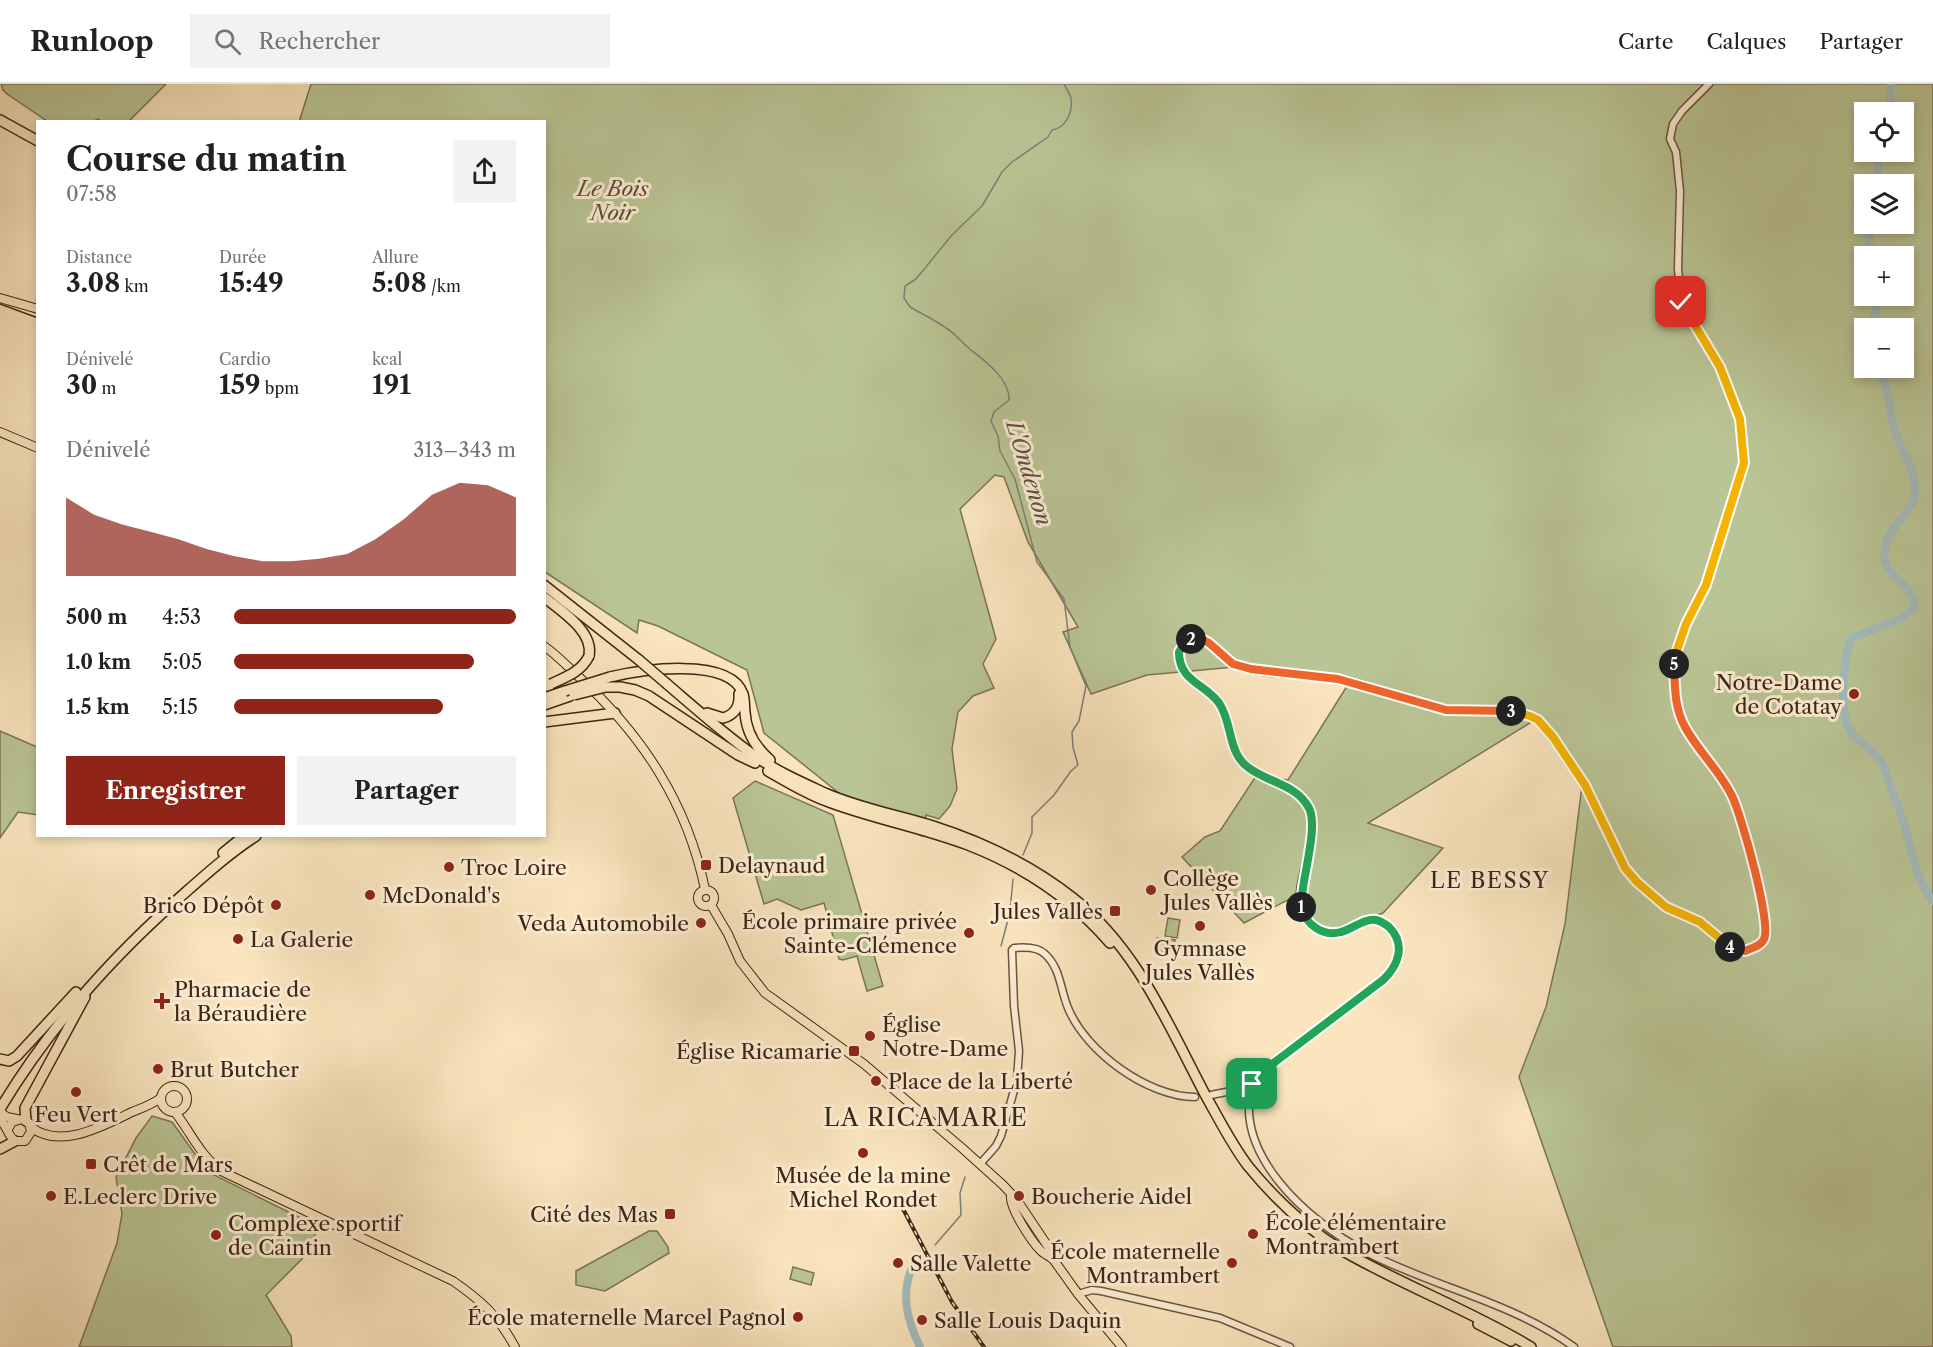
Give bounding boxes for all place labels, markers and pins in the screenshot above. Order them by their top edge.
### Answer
pin [1655,276,1706,327]
pin: 2 [1176,624,1206,654]
pin: 5 [1659,649,1689,679]
place label: Notre-Dame de Cotatay [1716,670,1842,719]
marker: Notre-Dame de Cotatay [1847,687,1861,701]
pin: 3 [1496,696,1526,726]
place label: Delaynaud [718,853,825,878]
place label: Troc Loire [461,855,567,880]
marker: Delaynaud [699,858,713,872]
marker: Troc Loire [442,860,456,874]
place label: Collège Jules Vallès [1160,866,1273,915]
place label: McDonald's [382,883,500,908]
marker: Collège Jules Vallès [1144,883,1158,897]
marker: McDonald's [363,888,377,902]
pin: 1 [1286,892,1316,922]
place label: Brico Dépôt [143,893,265,918]
marker: Brico Dépôt [269,898,283,912]
place label: Jules Vallès [990,899,1103,924]
marker: Jules Vallès [1108,904,1122,918]
place label: École primaire privée Sainte-Clémence [742,909,957,958]
place label: Veda Automobile [517,911,689,936]
marker: Veda Automobile [694,916,708,930]
marker: Gymnase Jules Vallès [1193,919,1207,933]
marker: École primaire privée Sainte-Clémence [962,926,976,940]
place label: La Galerie [250,927,353,952]
marker: La Galerie [231,932,245,946]
pin: 4 [1715,932,1745,962]
place label: Gymnase Jules Vallès [1142,936,1255,985]
place label: Pharmacie de la Béraudière [174,977,311,1026]
marker: Pharmacie de la Béraudière [155,994,169,1008]
place label: Église Notre-Dame [882,1012,1008,1061]
marker: Église Notre-Dame [863,1029,877,1043]
place label: Église Ricamarie [676,1039,842,1064]
marker: Église Ricamarie [847,1044,861,1058]
place label: Brut Butcher [170,1057,299,1082]
pin [1226,1058,1277,1109]
marker: Brut Butcher [151,1062,165,1076]
place label: Place de la Liberté [888,1069,1073,1094]
marker: Place de la Liberté [869,1074,883,1088]
marker: Feu Vert [69,1085,83,1099]
place label: Feu Vert [34,1102,118,1127]
marker: Musée de la mine Michel Rondet [856,1146,870,1160]
place label: Crêt de Mars [103,1152,233,1177]
marker: Crêt de Mars [84,1157,98,1171]
place label: Musée de la mine Michel Rondet [775,1163,951,1212]
place label: E.Leclerc Drive [63,1184,217,1209]
place label: Boucherie Aidel [1031,1184,1192,1209]
marker: E.Leclerc Drive [44,1189,58,1203]
marker: Boucherie Aidel [1012,1189,1026,1203]
place label: Cité des Mas [530,1202,658,1227]
marker: Cité des Mas [663,1207,677,1221]
place label: École élémentaire Montrambert [1265,1210,1446,1259]
place label: Complexe sportif de Caintin [228,1211,403,1260]
marker: École élémentaire Montrambert [1246,1227,1260,1241]
marker: Complexe sportif de Caintin [209,1228,223,1242]
place label: École maternelle Montrambert [1050,1239,1221,1288]
place label: Salle Valette [910,1251,1032,1276]
marker: Salle Valette [891,1256,905,1270]
marker: École maternelle Montrambert [1225,1256,1239,1270]
place label: École maternelle Marcel Pagnol [467,1305,786,1330]
place label: Salle Louis Daquin [934,1308,1121,1333]
marker: École maternelle Marcel Pagnol [791,1310,805,1324]
marker: Salle Louis Daquin [915,1313,929,1327]

